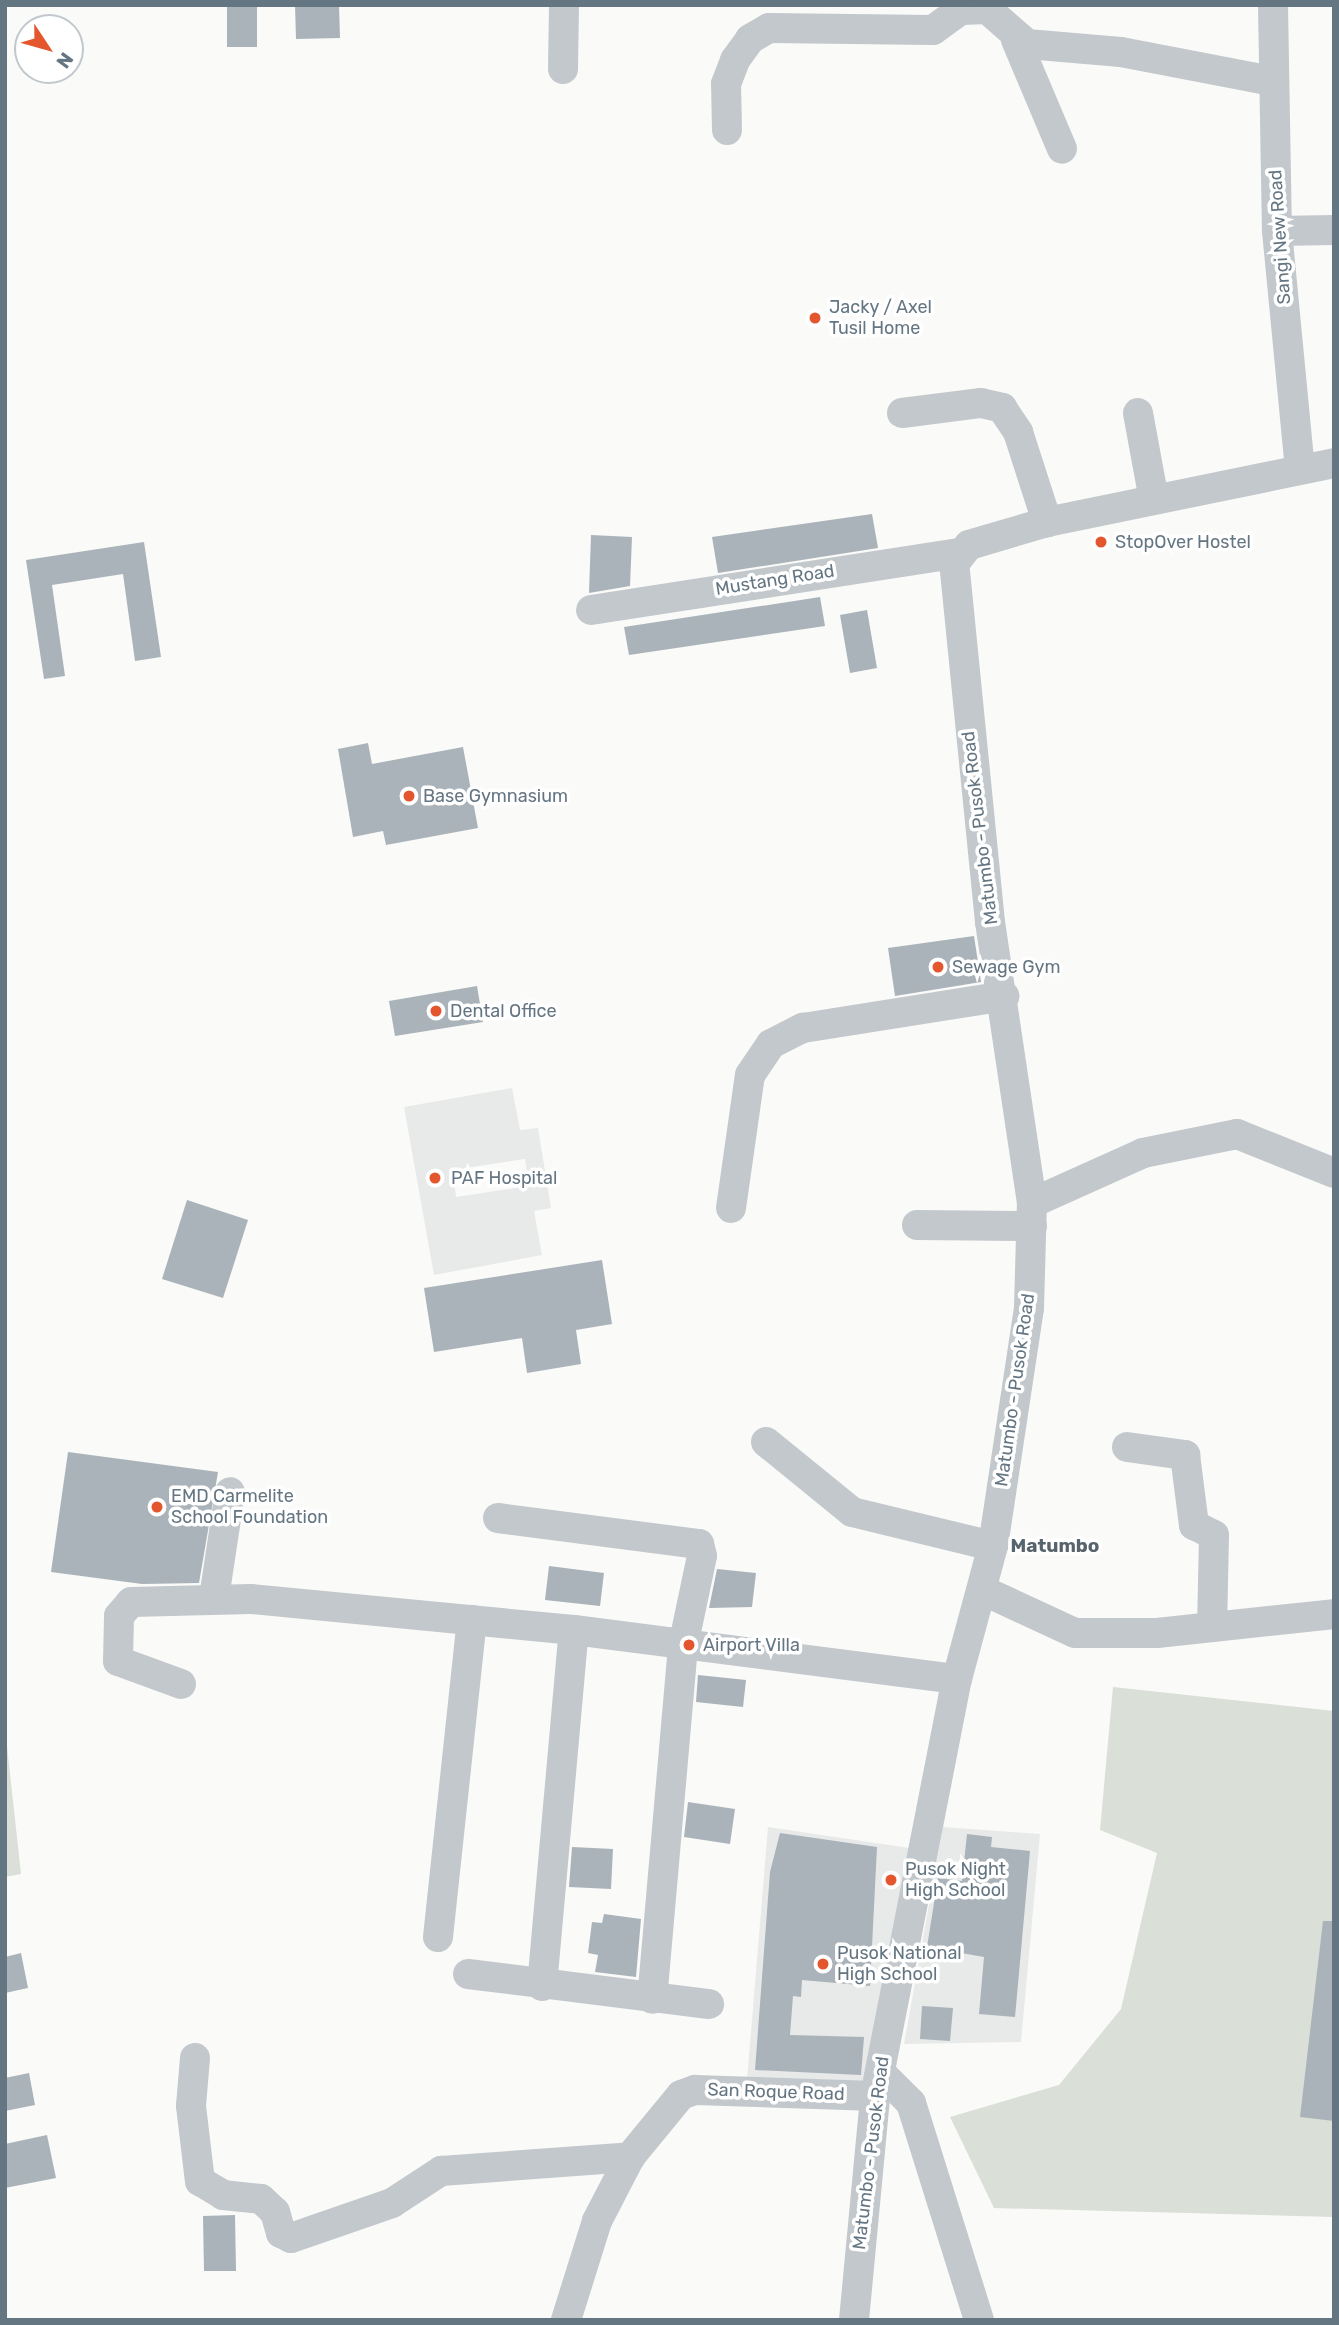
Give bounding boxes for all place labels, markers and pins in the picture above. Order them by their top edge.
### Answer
place label: Jacky / Axel Tusil Home [829,297,933,340]
marker: Jacky / Axel Tusil Home [807,310,823,326]
place label: StopOver Hostel [1115,531,1251,553]
marker: StopOver Hostel [1093,534,1109,550]
place label: Base Gymnasium [423,785,568,807]
marker: Base Gymnasium [401,788,417,804]
place label: Sewage Gym [952,956,1061,978]
marker: Sewage Gym [930,959,946,975]
place label: Dental Office [450,1000,557,1022]
marker: Dental Office [428,1003,444,1019]
place label: PAF Hospital [451,1167,558,1189]
marker: PAF Hospital [425,1168,445,1188]
place label: EMD Carmelite School Foundation [171,1486,328,1528]
marker: EMD Carmelite School Foundation [149,1499,165,1515]
place label: Airport Villa [703,1634,800,1656]
marker: Airport Villa [681,1637,697,1653]
place label: Pusok Night High School [905,1859,1006,1902]
marker: Pusok Night High School [883,1872,899,1888]
place label: Pusok National High School [837,1943,962,1986]
marker: Pusok National High School [815,1956,831,1972]

